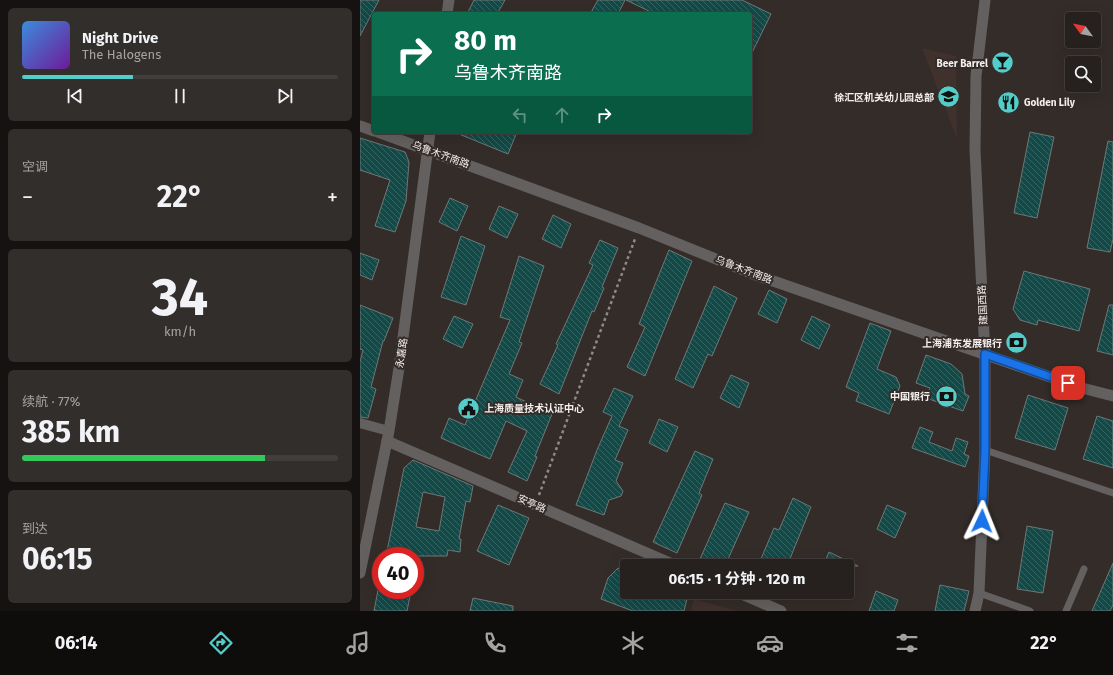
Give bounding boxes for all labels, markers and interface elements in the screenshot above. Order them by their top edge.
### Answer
north arrow [1065,12,1101,48]
map controls [1065,12,1101,92]
text: 80 m [454,24,517,57]
icon: right [388,28,440,80]
text: Night Drive [82,29,158,47]
text: The Halogens [82,47,161,62]
bar icon: Beer Barrel [990,50,1016,76]
button: search [1065,56,1101,92]
place label: Beer Barrel [937,58,988,70]
text: 乌鲁木齐南路 [454,62,562,84]
school or university icon: 徐汇区机关幼儿园总部 [936,84,962,110]
icon: previous [64,85,86,107]
icon: pause [169,85,191,107]
icon: next [274,85,296,107]
restaurant icon: Golden Lily [996,89,1022,115]
place label: 徐汇区机关幼儿园总部 [834,91,934,104]
place label: Golden Lily [1024,97,1076,109]
icon: left [509,104,531,126]
icon: ahead [551,104,573,126]
icon: right [593,104,615,126]
street label: 乌鲁木齐南路 [410,139,471,171]
text: 空调 [22,159,48,174]
text: 22° [157,179,203,215]
text: − [22,184,33,211]
text: + [327,184,338,211]
street label: 乌鲁木齐南路 [713,254,774,286]
text: 34 [152,266,208,329]
street label: 建国西路 [976,285,990,325]
text: km/h [164,324,196,339]
bank icon: 上海浦东发展银行 [1004,330,1030,356]
street label: 永嘉路 [394,337,410,369]
place label: 上海浦东发展银行 [922,337,1002,350]
pin [1051,366,1085,400]
icon: arrive [1057,372,1079,394]
bank icon: 中国银行 [933,383,959,409]
place label: 中国银行 [890,391,930,403]
text: 续航 · 77% [22,394,80,409]
public building icon: 上海质量技术认证中心 [455,395,481,421]
place label: 上海质量技术认证中心 [484,403,584,415]
text: 385 km [22,414,120,450]
street label: 安亭路 [515,493,548,515]
position arrow [961,500,1003,542]
text: 到达 [22,521,48,536]
text: 06:15 [22,541,93,577]
speed limit sign: 40 [372,547,424,599]
text: 06:15 · 1 分钟 · 120 m [669,570,805,588]
icon: directions [207,629,235,657]
icon: music [344,629,372,657]
icon: phone [481,629,509,657]
icon: climate [619,629,647,657]
icon: car [756,629,784,657]
icon: filters [893,629,921,657]
text: 06:14 [55,632,98,654]
text: 22° [1030,632,1058,654]

